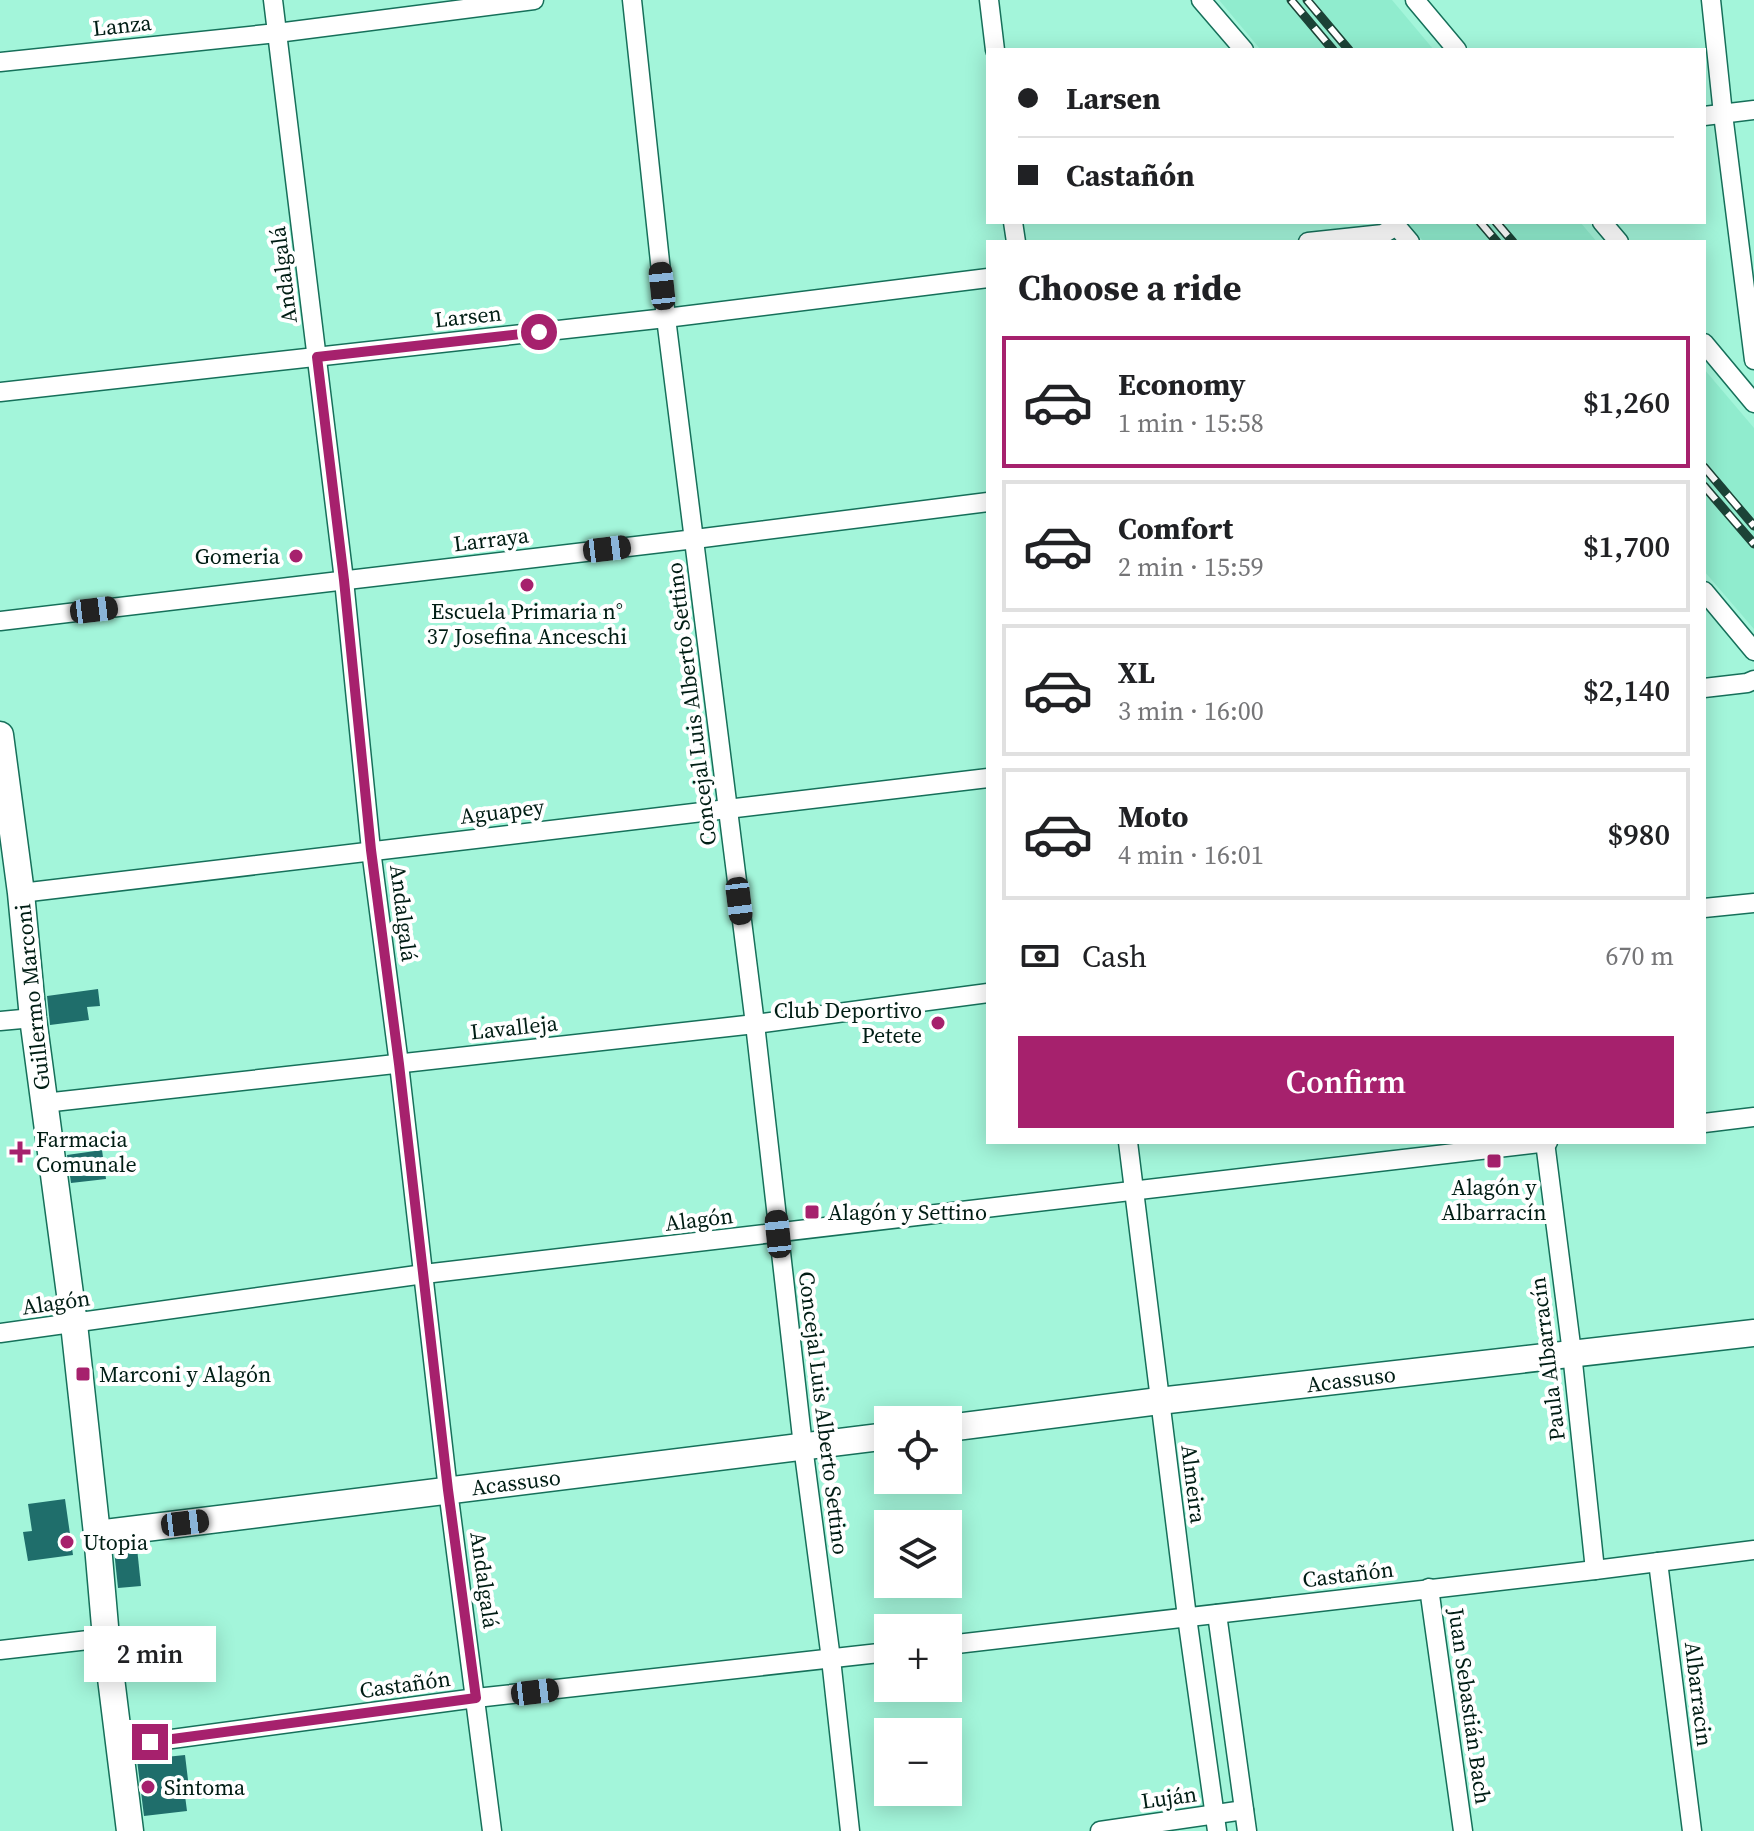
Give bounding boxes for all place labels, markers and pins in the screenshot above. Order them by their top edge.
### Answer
place label: Gomeria [195,541,281,571]
marker: Gomeria [287,547,305,565]
marker: Escuela Primaria n° 37 Josefina Anceschi [518,576,536,594]
place label: Escuela Primaria n° 37 Josefina Anceschi [427,596,627,651]
place label: Club Deportivo Petete [774,995,922,1050]
marker: Club Deportivo Petete [929,1014,947,1032]
place label: Farmacia Comunale [36,1124,137,1179]
marker: Farmacia Comunale [11,1143,29,1161]
marker: Alagón y Albarracín [1485,1152,1503,1170]
place label: Alagón y Albarracín [1441,1172,1547,1227]
place label: Alagón y Settino [828,1197,987,1227]
marker: Alagón y Settino [803,1203,821,1221]
place label: Marconi y Alagón [99,1359,271,1389]
marker: Marconi y Alagón [74,1365,92,1383]
place label: Utopia [83,1527,149,1557]
marker: Utopia [58,1533,76,1551]
place label: Sintoma [164,1772,246,1802]
marker: Sintoma [139,1778,157,1796]

